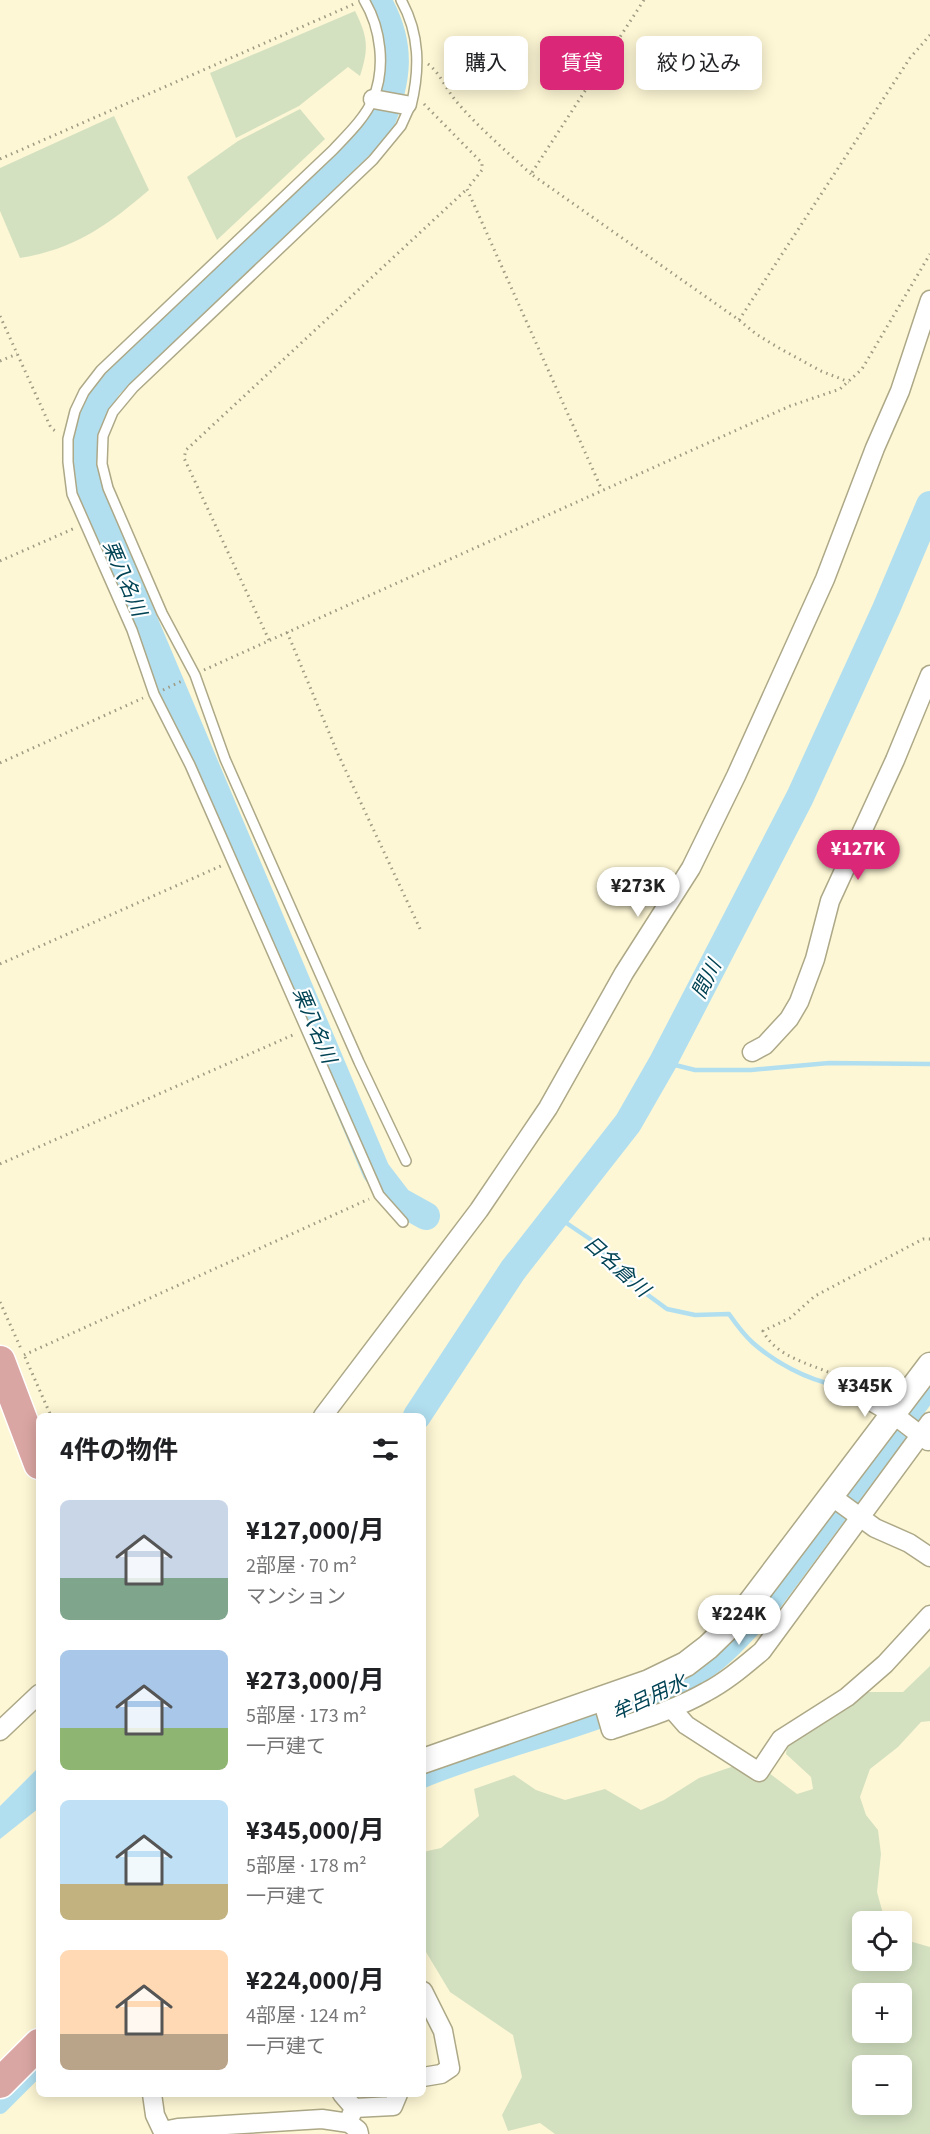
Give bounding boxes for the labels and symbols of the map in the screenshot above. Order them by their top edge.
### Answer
water label: 栗八名川 [96,536,153,623]
pin: ¥127K [816,830,900,881]
pin: ¥273K [596,867,680,918]
water label: 間川 [685,953,729,1004]
water label: 栗八名川 [286,983,343,1070]
water label: 日名倉川 [577,1230,657,1305]
pin: ¥345K [823,1367,907,1418]
pin: ¥224K [697,1595,781,1646]
water label: 牟呂用水 [607,1667,693,1727]

